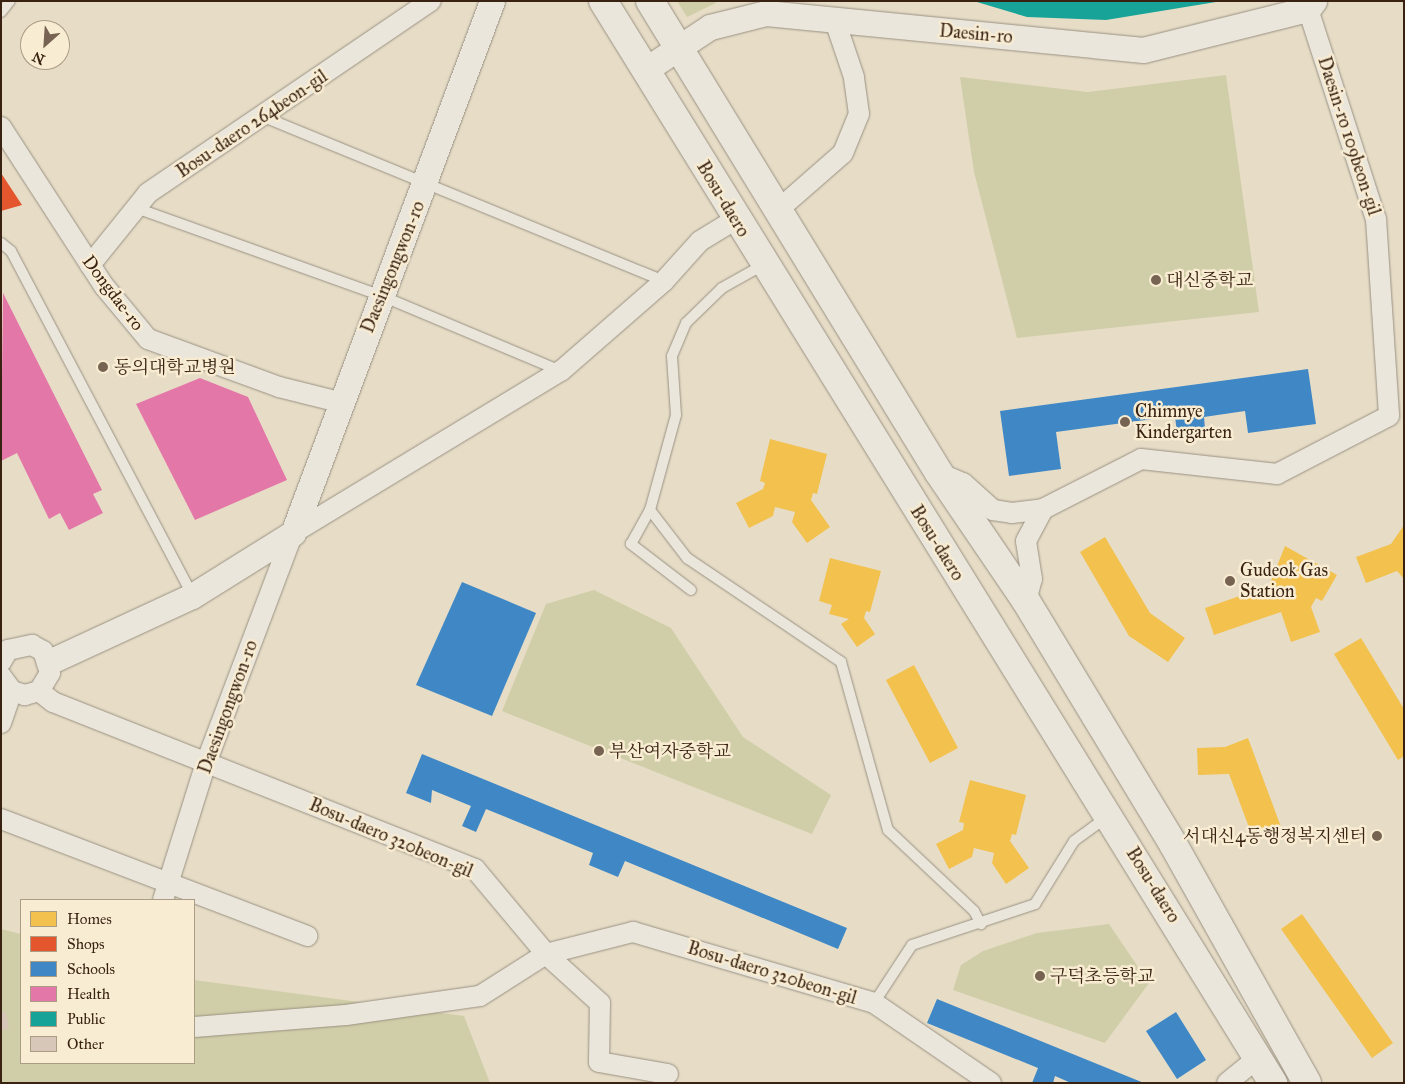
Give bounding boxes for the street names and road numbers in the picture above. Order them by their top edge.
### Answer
street label: Daesin-ro [938,20,1014,48]
street label: Daesin-ro 109beon-gil [1313,54,1385,218]
street label: Bosu-daero 264beon-gil [172,65,332,183]
street label: Bosu-daero [692,157,754,241]
street label: Daesingongwon-ro [357,198,429,336]
street label: Dongdae-ro [78,251,148,335]
street label: Bosu-daero [905,501,969,585]
street label: Daesingongwon-ro [194,637,262,777]
street label: Bosu-daero 320beon-gil [306,794,476,882]
street label: Bosu-daero [1121,843,1185,927]
street label: Bosu-daero 320beon-gil [685,937,859,1009]

